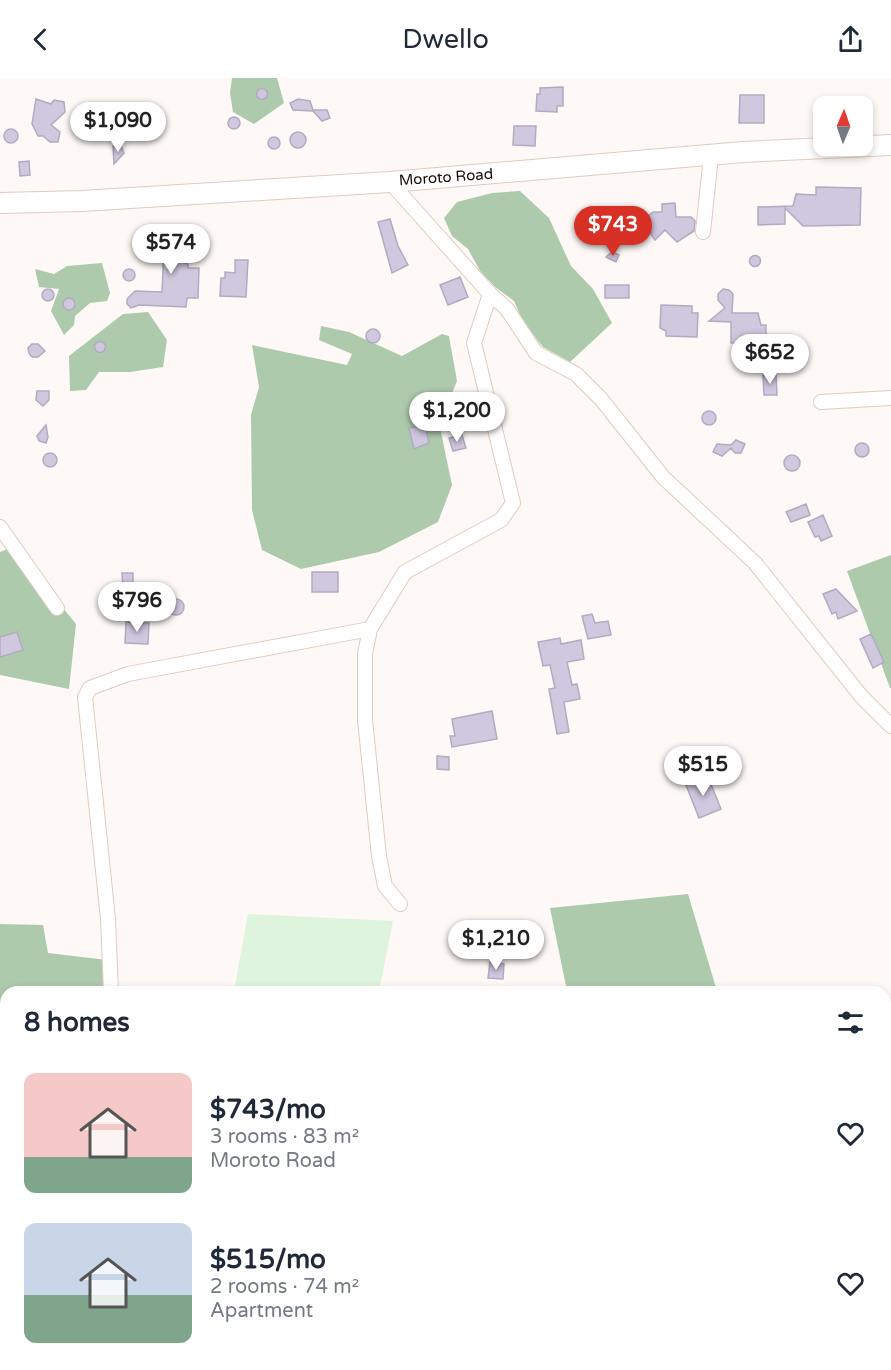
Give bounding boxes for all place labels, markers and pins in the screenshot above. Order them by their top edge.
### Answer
pin: $1,090 [69,102,167,153]
pin: $743 [577,206,649,257]
pin: $574 [135,224,207,275]
pin: $652 [734,334,806,385]
pin: $1,200 [408,392,506,443]
pin: $796 [101,582,173,633]
pin: $515 [667,746,739,797]
pin: $1,210 [447,920,545,971]

